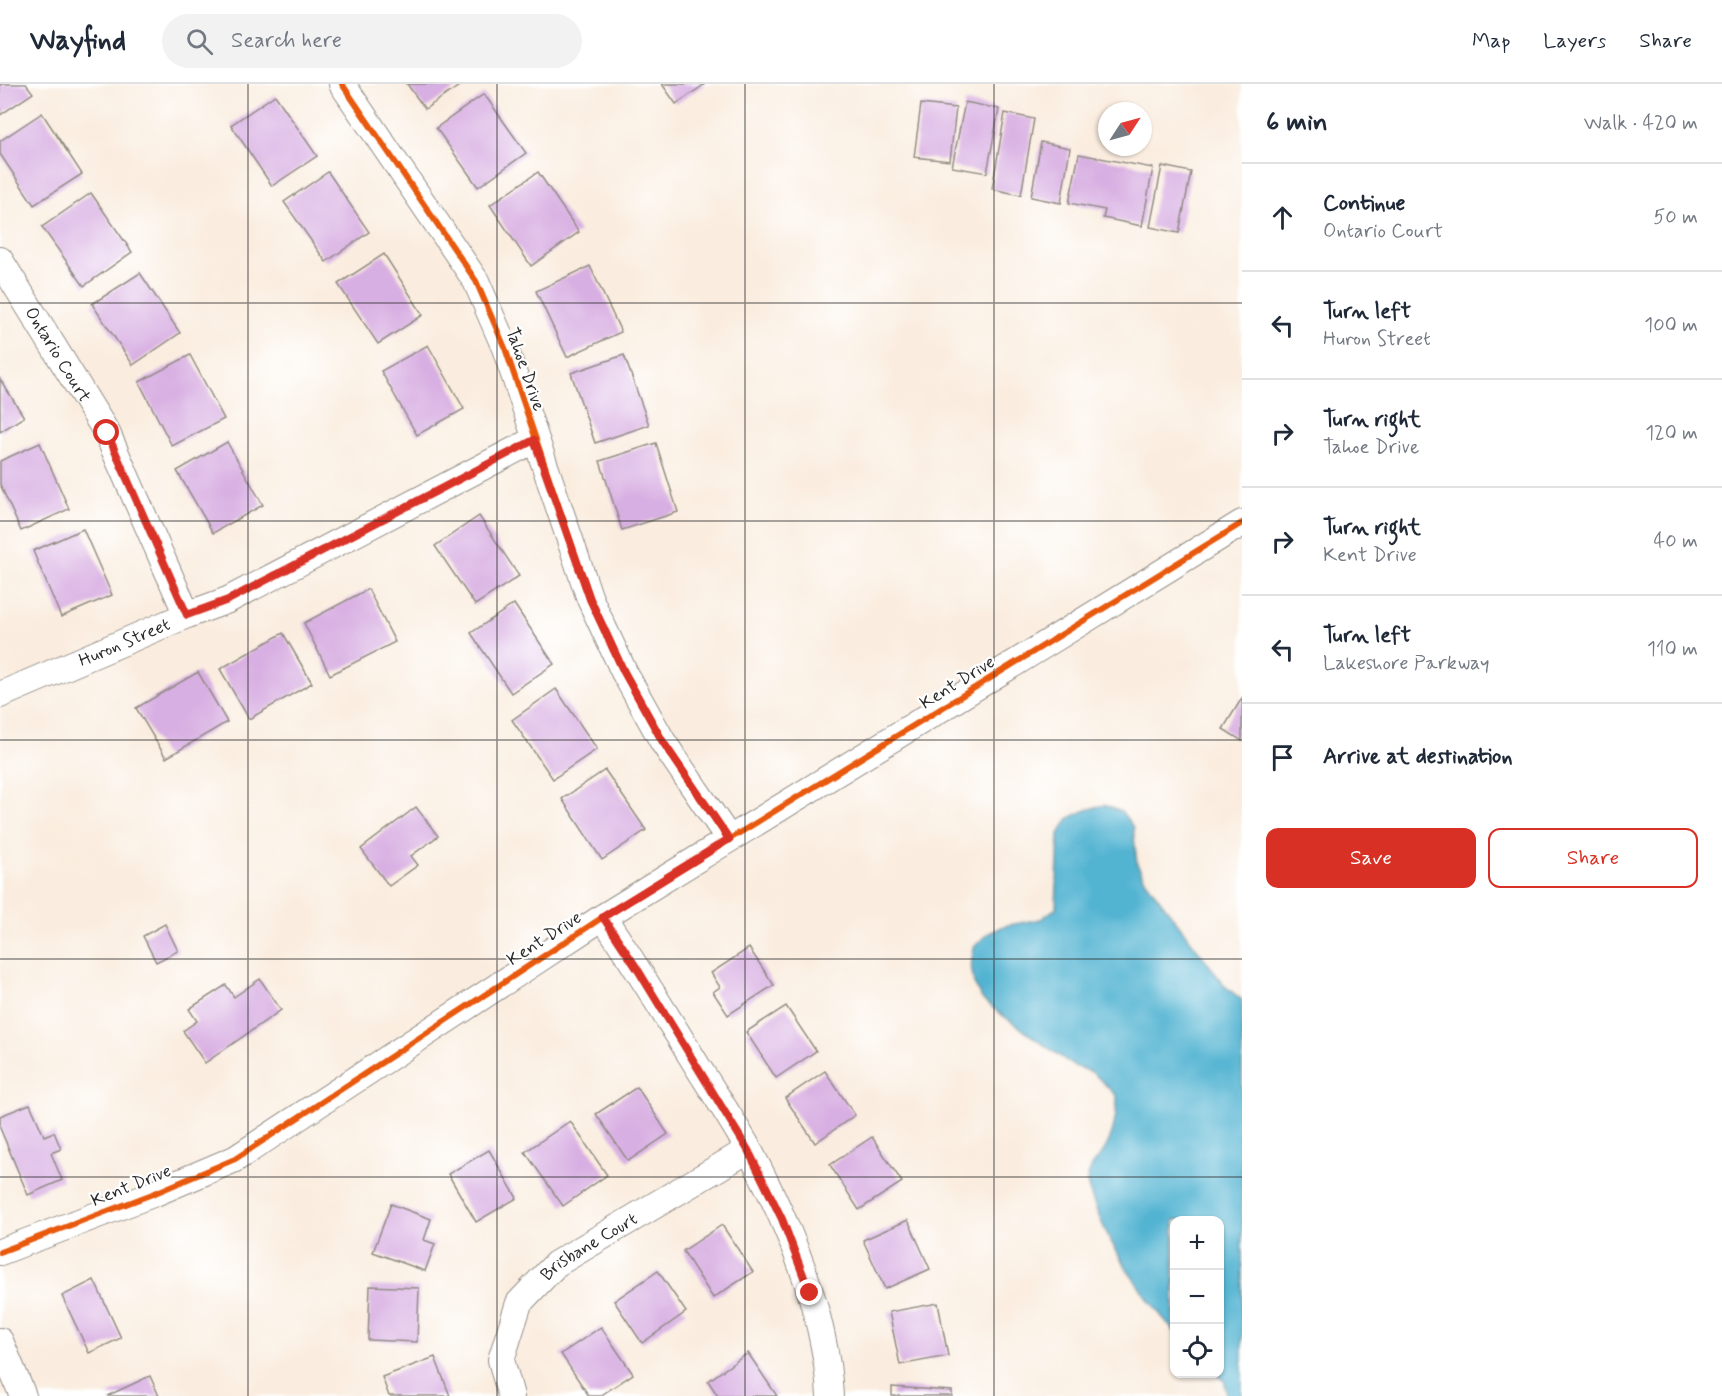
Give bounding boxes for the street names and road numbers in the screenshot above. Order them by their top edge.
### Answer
street label: Ontario Court [19,303,96,407]
street label: Tahoe Drive [500,324,551,414]
street label: Huron Street [75,613,174,673]
street label: Kent Drive [915,650,1000,715]
street label: Kent Drive [503,906,586,972]
street label: Kent Drive [88,1159,175,1213]
street label: Brisbane Court [535,1207,642,1286]

